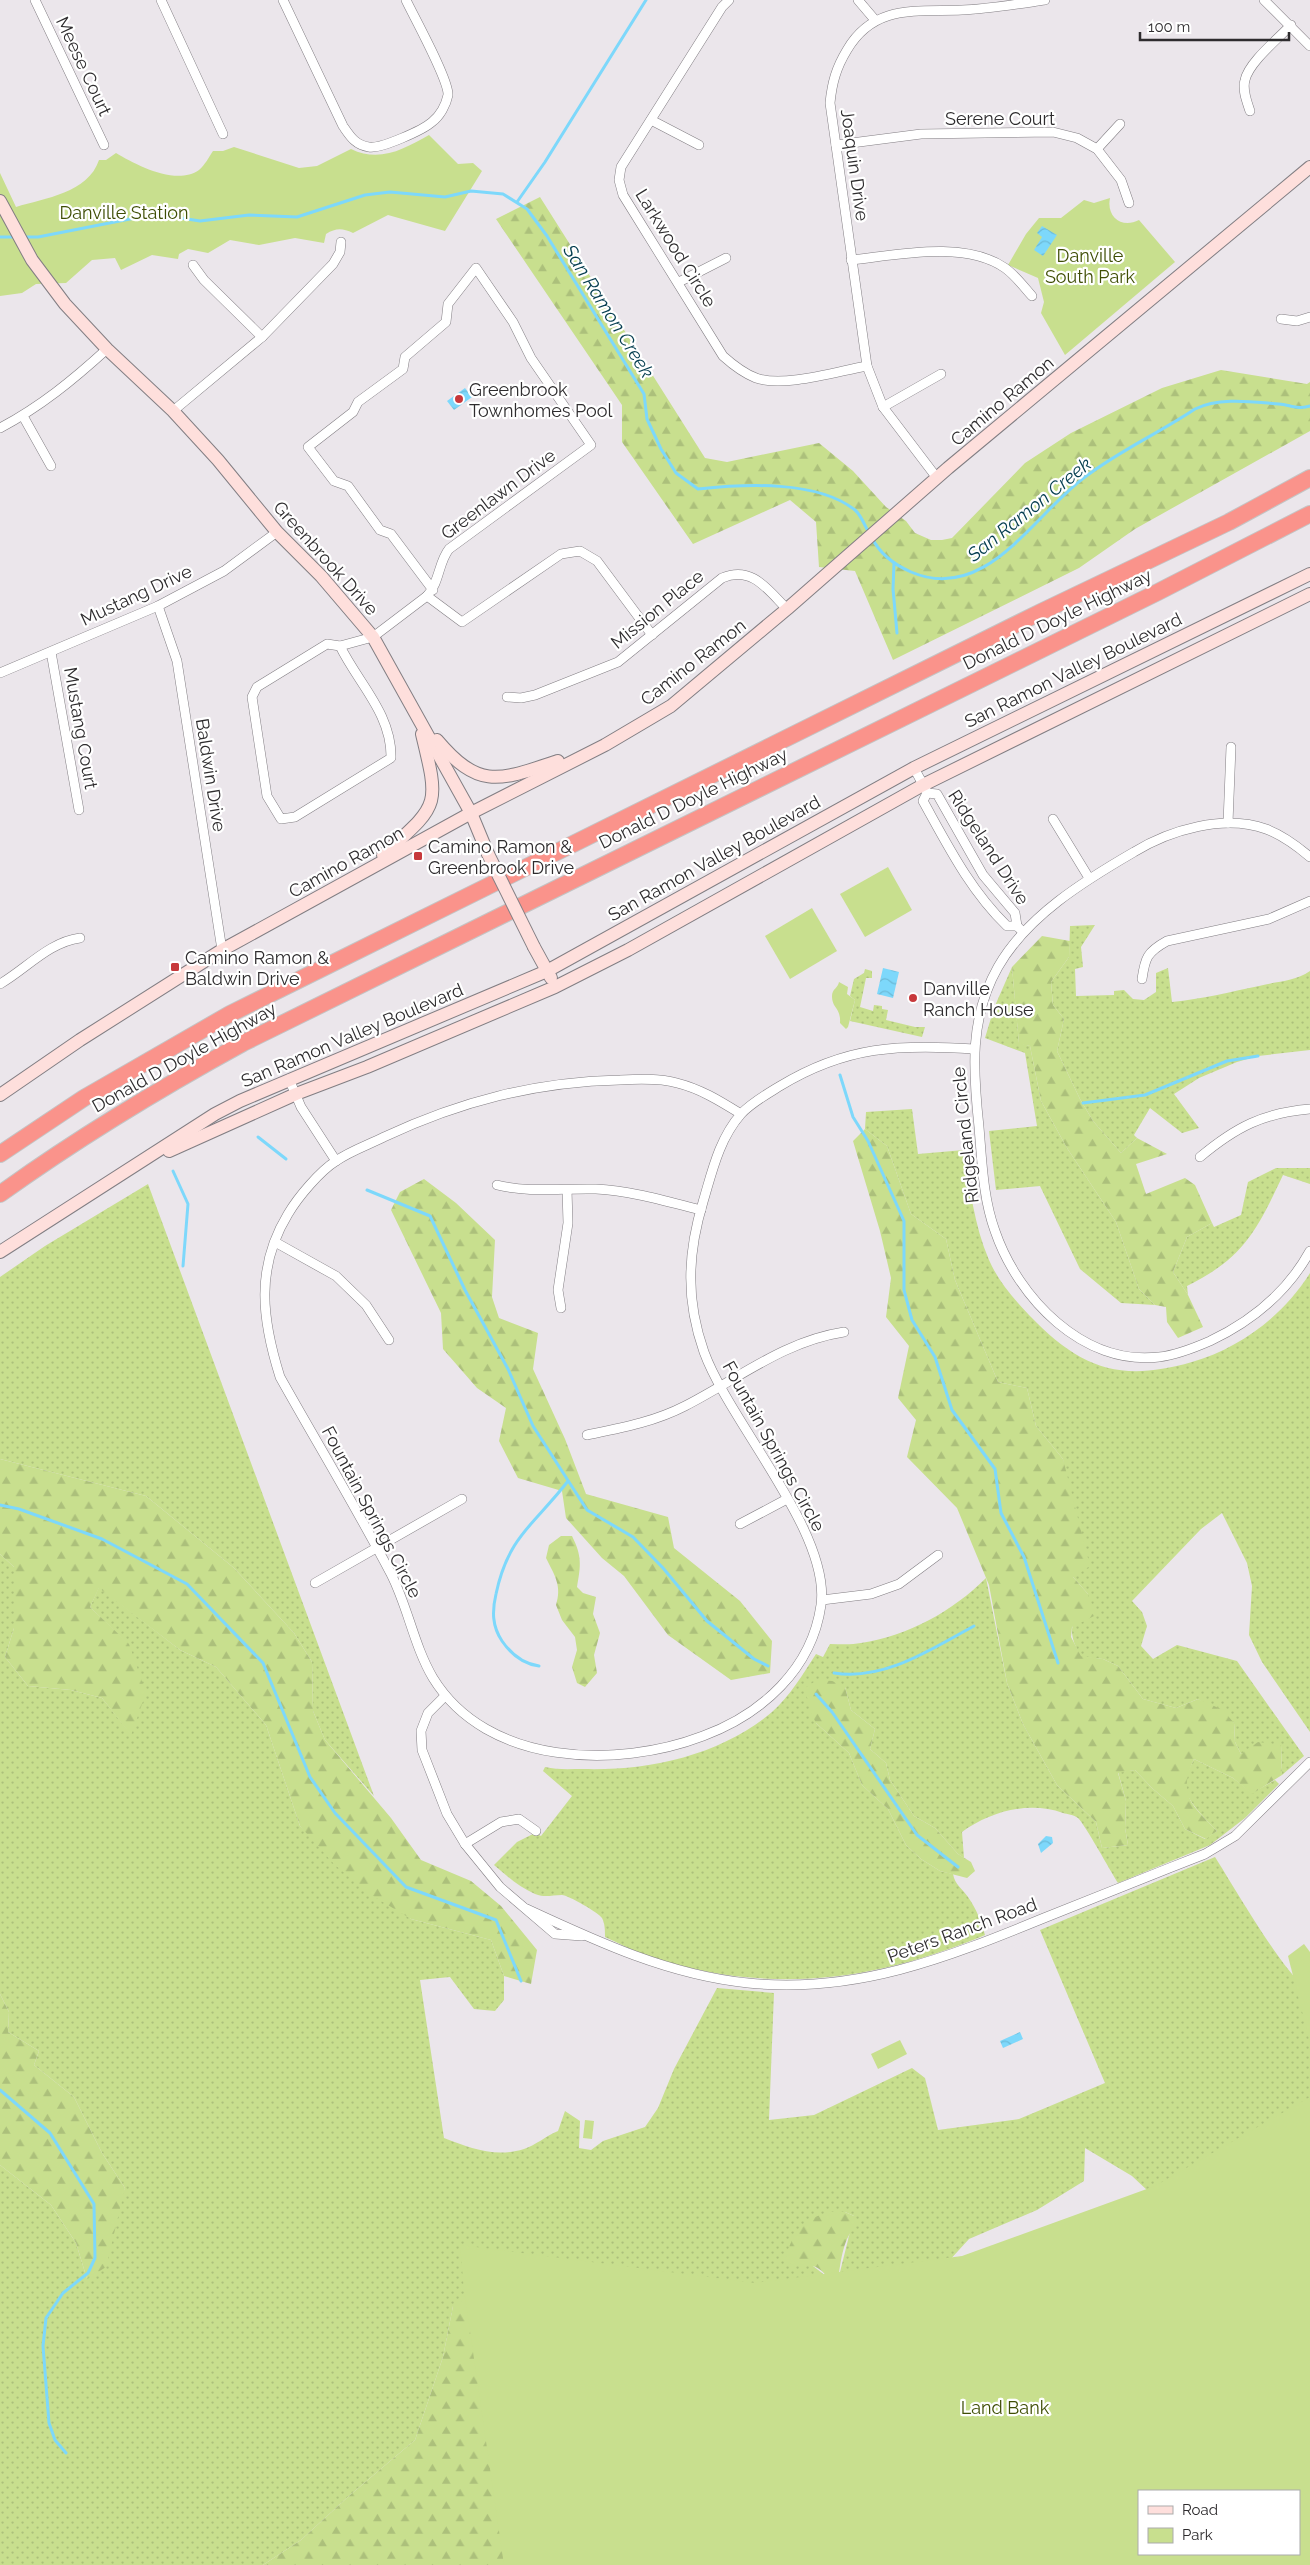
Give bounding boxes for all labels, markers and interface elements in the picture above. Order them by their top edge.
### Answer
scale bar [1140,10,1289,42]
street label: Meese Court [52,13,116,119]
text: 100 m [1148,18,1190,36]
street label: Joaquin Drive [837,108,873,223]
street label: Serene Court [945,108,1055,129]
street label: Larkwood Circle [631,185,721,311]
park label: Danville Station [59,202,189,223]
water label: San Ramon Creek [559,239,659,382]
park label: Danville South Park [1045,245,1136,287]
street label: Camino Ramon [946,352,1058,450]
place label: Greenbrook Townhomes Pool [469,379,613,421]
marker: Greenbrook Townhomes Pool [453,393,465,405]
street label: Greenlawn Drive [437,444,560,544]
water label: San Ramon Creek [962,452,1095,566]
street label: Greenbrook Drive [269,497,383,620]
street label: Mustang Drive [77,560,195,630]
street label: Donald D Doyle Highway [959,564,1155,674]
street label: Mission Place [606,565,708,653]
street label: San Ramon Valley Boulevard [961,608,1185,732]
street label: Camino Ramon [636,614,750,710]
street label: Mustang Court [60,665,102,791]
street label: Baldwin Drive [192,717,230,834]
street label: Donald D Doyle Highway [595,743,791,853]
street label: Ridgeland Drive [944,786,1034,909]
street label: San Ramon Valley Boulevard [604,791,824,925]
street label: Camino Ramon [285,822,407,902]
place label: Camino Ramon & Greenbrook Drive [428,836,575,878]
marker: Camino Ramon & Greenbrook Drive [412,850,424,862]
place label: Camino Ramon & Baldwin Drive [185,947,329,989]
marker: Camino Ramon & Baldwin Drive [169,961,181,973]
place label: Danville Ranch House [923,978,1034,1020]
street label: San Ramon Valley Boulevard [238,979,466,1091]
marker: Danville Ranch House [907,992,919,1004]
street label: Donald D Doyle Highway [88,997,280,1116]
street label: Ridgeland Circle [947,1065,983,1204]
street label: Fountain Springs Circle [718,1357,830,1535]
street label: Fountain Springs Circle [318,1423,426,1602]
street label: Peters Ranch Road [884,1893,1040,1967]
park label: Land Bank [961,2397,1050,2418]
legend [1138,2490,1300,2555]
text: Road [1182,2501,1218,2519]
text: Park [1182,2526,1213,2544]

